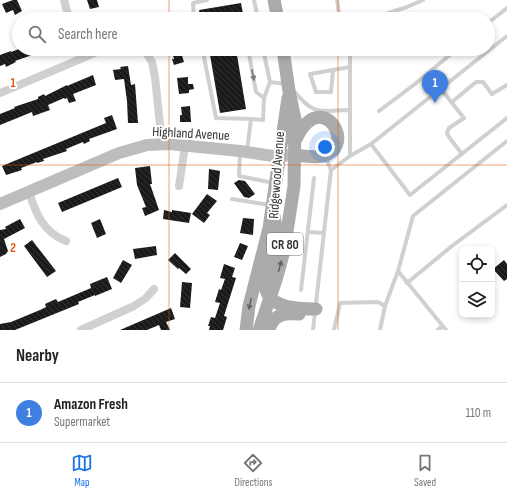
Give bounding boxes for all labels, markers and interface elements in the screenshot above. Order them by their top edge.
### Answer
search box [12,12,495,56]
icon: search [26,23,48,45]
text: Search here [58,25,118,44]
one-way arrow [250,69,256,81]
pin: 1 [422,70,448,103]
text: 1 [10,75,16,91]
street label: Highland Avenue [152,123,230,144]
street label: Ridgewood Avenue [265,131,288,219]
your location [315,137,335,157]
road number: CR 80 [267,233,303,255]
text: 2 [10,240,16,256]
map controls [459,246,495,318]
button: locate [459,246,495,282]
one-way arrow [277,260,283,273]
button: layers [459,282,495,318]
one-way arrow [247,297,253,310]
text: Nearby [16,346,59,366]
text: Amazon Fresh [54,395,128,414]
text: 1 [26,405,32,421]
text: 110 m [466,405,491,421]
text: Supermarket [54,414,110,430]
tab: Map [71,452,93,489]
tab: Directions [235,452,272,489]
tab: Saved [414,452,436,489]

